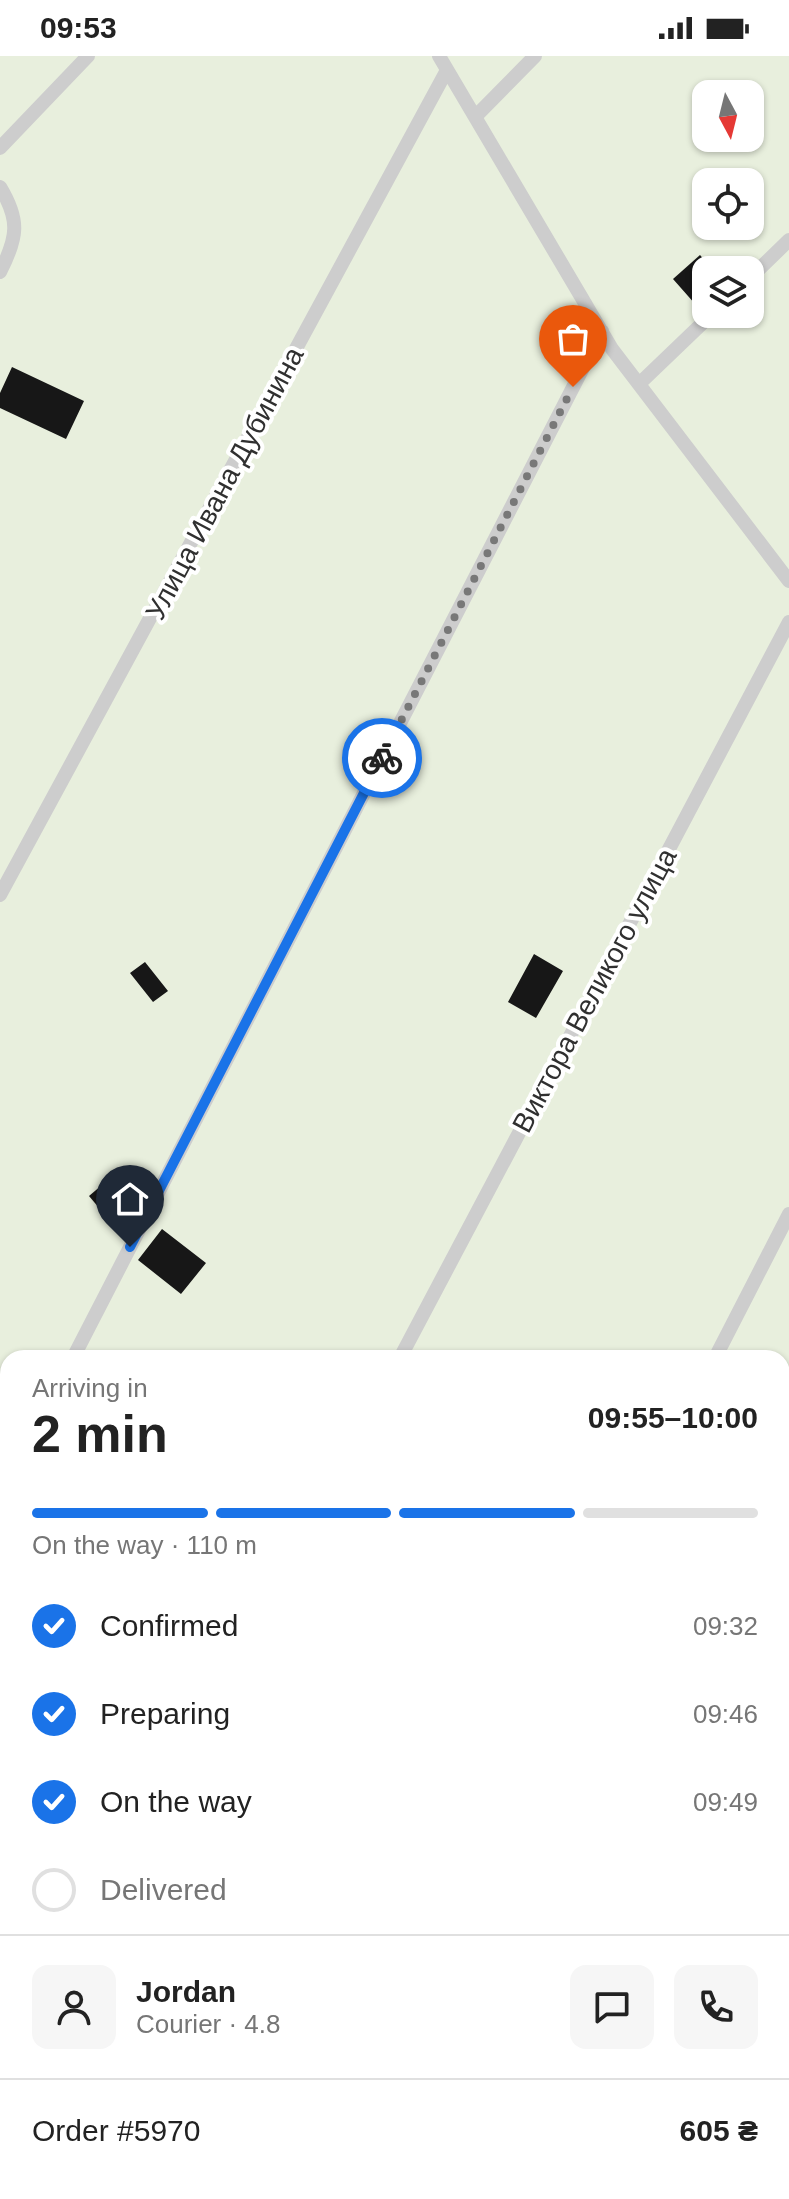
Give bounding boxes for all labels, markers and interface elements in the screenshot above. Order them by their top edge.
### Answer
text: 09:53 [40,11,117,44]
north arrow [692,80,764,152]
map controls [692,80,764,328]
button: locate [692,168,764,240]
button: layers [692,256,764,328]
pin [539,305,607,387]
icon: bag [551,317,595,361]
street label: Улица Ивана Дубинина [139,341,310,625]
courier [342,718,422,798]
icon: bike [360,736,404,780]
street label: Виктора Великого улица [506,843,683,1138]
pin [96,1165,164,1247]
icon: home [108,1177,152,1221]
text: Arriving in [32,1373,148,1403]
text: 09:55–10:00 [588,1401,758,1434]
text: 2 min [32,1405,168,1463]
text: On the way · 110 m [32,1530,257,1560]
icon: check [32,1604,76,1648]
text: Confirmed [100,1609,238,1642]
text: 09:32 [693,1611,758,1641]
icon: check [32,1692,76,1736]
text: Preparing [100,1697,230,1730]
text: 09:46 [693,1699,758,1729]
icon: check [32,1780,76,1824]
text: On the way [100,1785,252,1818]
text: 09:49 [693,1787,758,1817]
text: Delivered [100,1873,227,1906]
button: person [32,1965,116,2049]
button: chat [570,1965,654,2049]
button: phone [674,1965,758,2049]
text: Jordan [136,1975,236,2008]
text: Courier · 4.8 [136,2009,281,2039]
text: Order #5970 [32,2114,200,2147]
text: 605 ₴ [680,2114,758,2147]

